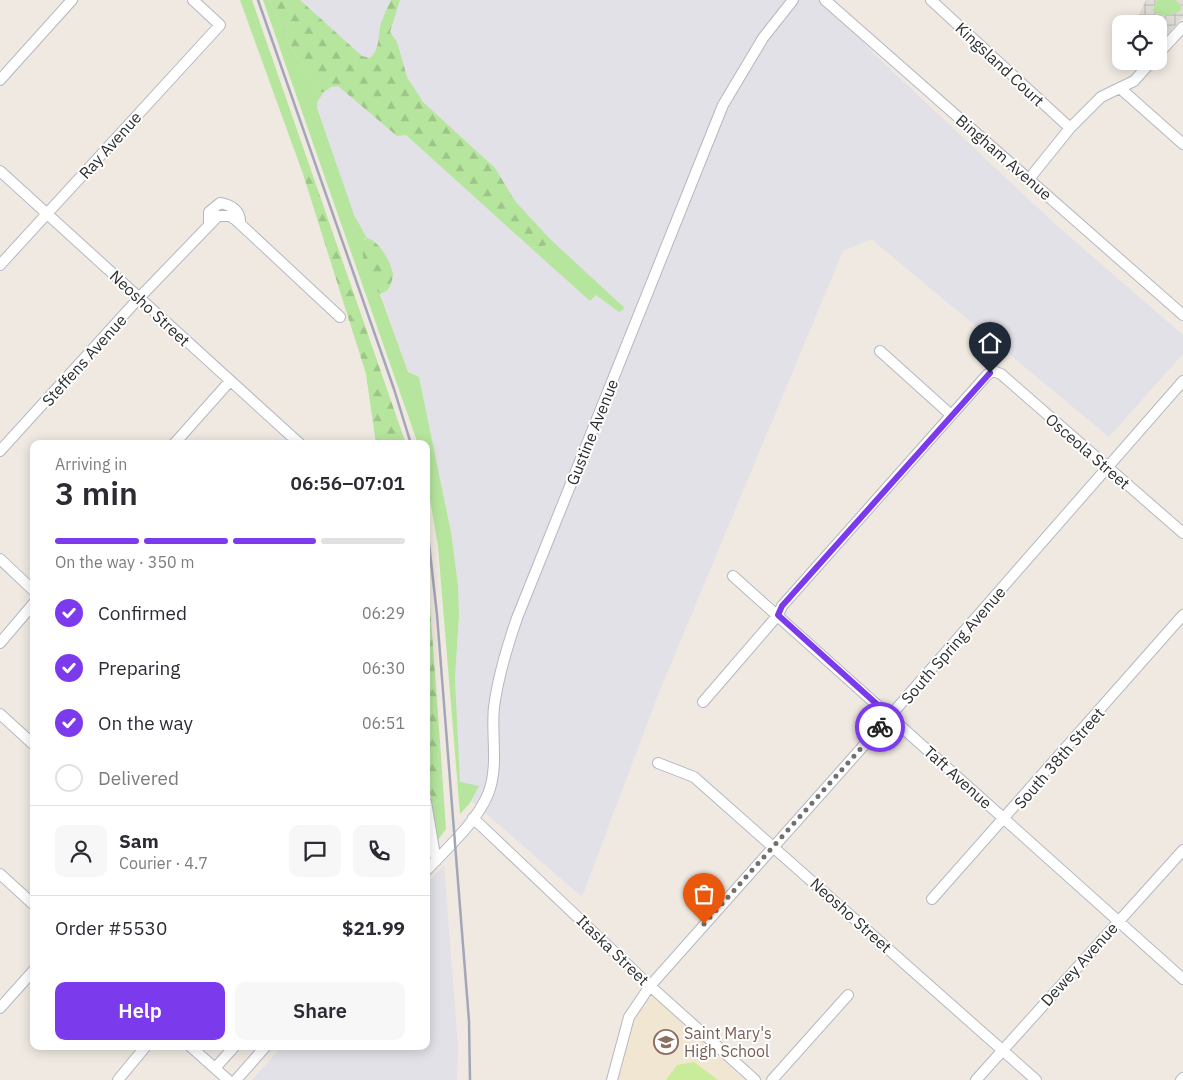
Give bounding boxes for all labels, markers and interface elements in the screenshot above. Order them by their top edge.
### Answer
map controls [1112,15,1167,70]
button: locate [1112,15,1167,70]
street label: Kingsland Court [951,18,1049,110]
street label: Ray Avenue [75,107,146,183]
street label: Bingham Avenue [952,110,1056,204]
street label: Neosho Street [106,266,194,350]
street label: Steffens Avenue [37,310,131,410]
pin [969,322,1011,373]
icon: home [976,329,1004,357]
street label: Gustine Avenue [562,376,622,488]
street label: Osceola Street [1042,409,1134,493]
text: Arriving in [55,454,127,474]
text: 06:56–07:01 [291,471,405,495]
text: 3 min [55,472,138,514]
text: On the way · 350 m [55,552,194,572]
street label: South Spring Avenue [897,582,1010,708]
icon: check [55,599,83,627]
text: Confirmed [98,601,187,625]
text: 06:29 [362,603,405,623]
icon: check [55,654,83,682]
text: Preparing [98,656,180,680]
text: 06:30 [362,658,405,678]
courier [855,702,905,752]
street label: South 38th Street [1010,703,1108,813]
icon: check [55,709,83,737]
text: On the way [98,711,193,735]
text: 06:51 [362,713,405,733]
icon: bike [866,713,894,741]
street label: Taft Avenue [920,741,996,813]
text: Delivered [98,766,179,790]
button: person [55,825,107,877]
button: chat [289,825,341,877]
button: phone [353,825,405,877]
text: Sam [119,829,159,853]
text: Courier · 4.7 [119,853,208,873]
pin [683,873,725,924]
street label: Neosho Street [806,873,896,957]
icon: bag [690,880,718,908]
street label: Itaska Street [573,911,653,989]
text: Order #5530 [55,916,167,940]
text: $21.99 [342,916,405,940]
street label: Dewey Avenue [1036,918,1122,1010]
button: Help [55,982,225,1040]
button: Share [235,982,405,1040]
place label: Saint Mary's High School [684,1023,772,1061]
school or university icon: Saint Mary's High School [653,1029,679,1055]

